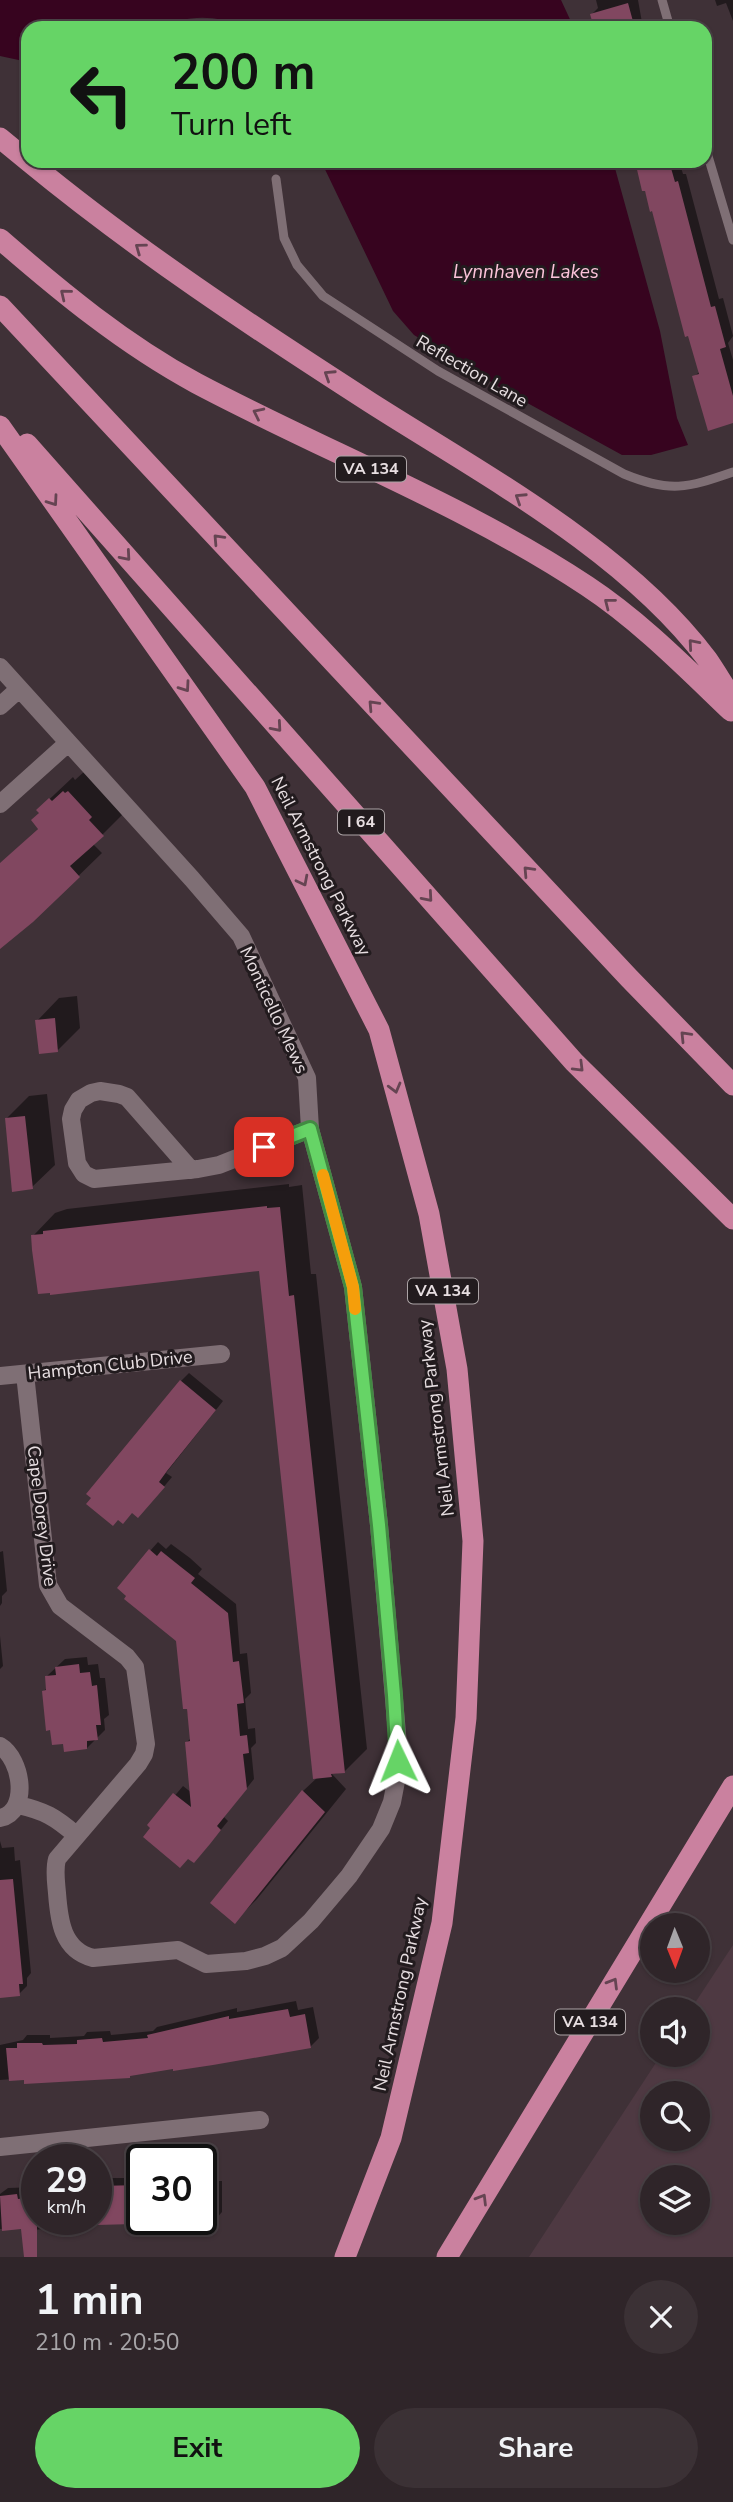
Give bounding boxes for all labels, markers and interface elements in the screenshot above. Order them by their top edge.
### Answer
text: 200 m [171,39,315,106]
icon: left [56,49,147,140]
text: Turn left [171,103,291,146]
one-way arrow [135,244,148,256]
water label: Lynnhaven Lakes [453,259,599,285]
one-way arrow [60,290,73,303]
street label: Reflection Lane [412,329,532,413]
one-way arrow [323,370,336,383]
one-way arrow [253,408,265,422]
road number: VA 134 [336,456,406,482]
one-way arrow [45,493,58,506]
one-way arrow [515,494,528,507]
one-way arrow [213,534,226,547]
one-way arrow [118,548,131,561]
one-way arrow [604,598,616,611]
one-way arrow [689,639,702,652]
one-way arrow [177,679,189,692]
one-way arrow [369,700,381,713]
one-way arrow [269,718,281,731]
street label: Neil Armstrong Parkway [265,772,377,960]
road number: I 64 [338,810,384,834]
one-way arrow [524,866,537,879]
one-way arrow [295,874,308,886]
one-way arrow [420,889,432,902]
street label: Monticello Mews [234,943,314,1077]
one-way arrow [681,1031,694,1044]
one-way arrow [571,1059,583,1071]
one-way arrow [387,1082,401,1094]
pin [234,1117,294,1177]
icon: arrive [245,1128,283,1166]
road number: VA 134 [408,1278,478,1303]
street label: Neil Armstrong Parkway [412,1318,460,1518]
street label: Hampton Club Drive [26,1344,194,1386]
street label: Cape Dorey Drive [21,1444,63,1588]
position arrow [361,1724,435,1798]
street label: Neil Armstrong Parkway [368,1894,432,2093]
north arrow [640,1913,710,1983]
map controls [640,1913,710,2235]
one-way arrow [605,1978,618,1991]
button: sound [640,1997,710,2067]
road number: VA 134 [555,2010,625,2034]
button: search [640,2081,710,2151]
speed limit sign: 30 [126,2144,217,2235]
text: 29 [45,2157,88,2204]
button: layers [640,2165,710,2235]
one-way arrow [474,2193,487,2206]
text: km/h [47,2195,86,2219]
text: 1 min [35,2272,144,2329]
button: close [624,2280,698,2354]
text: 210 m · 20:50 [35,2327,180,2358]
button: Exit [35,2408,360,2488]
button: Share [374,2408,698,2488]

